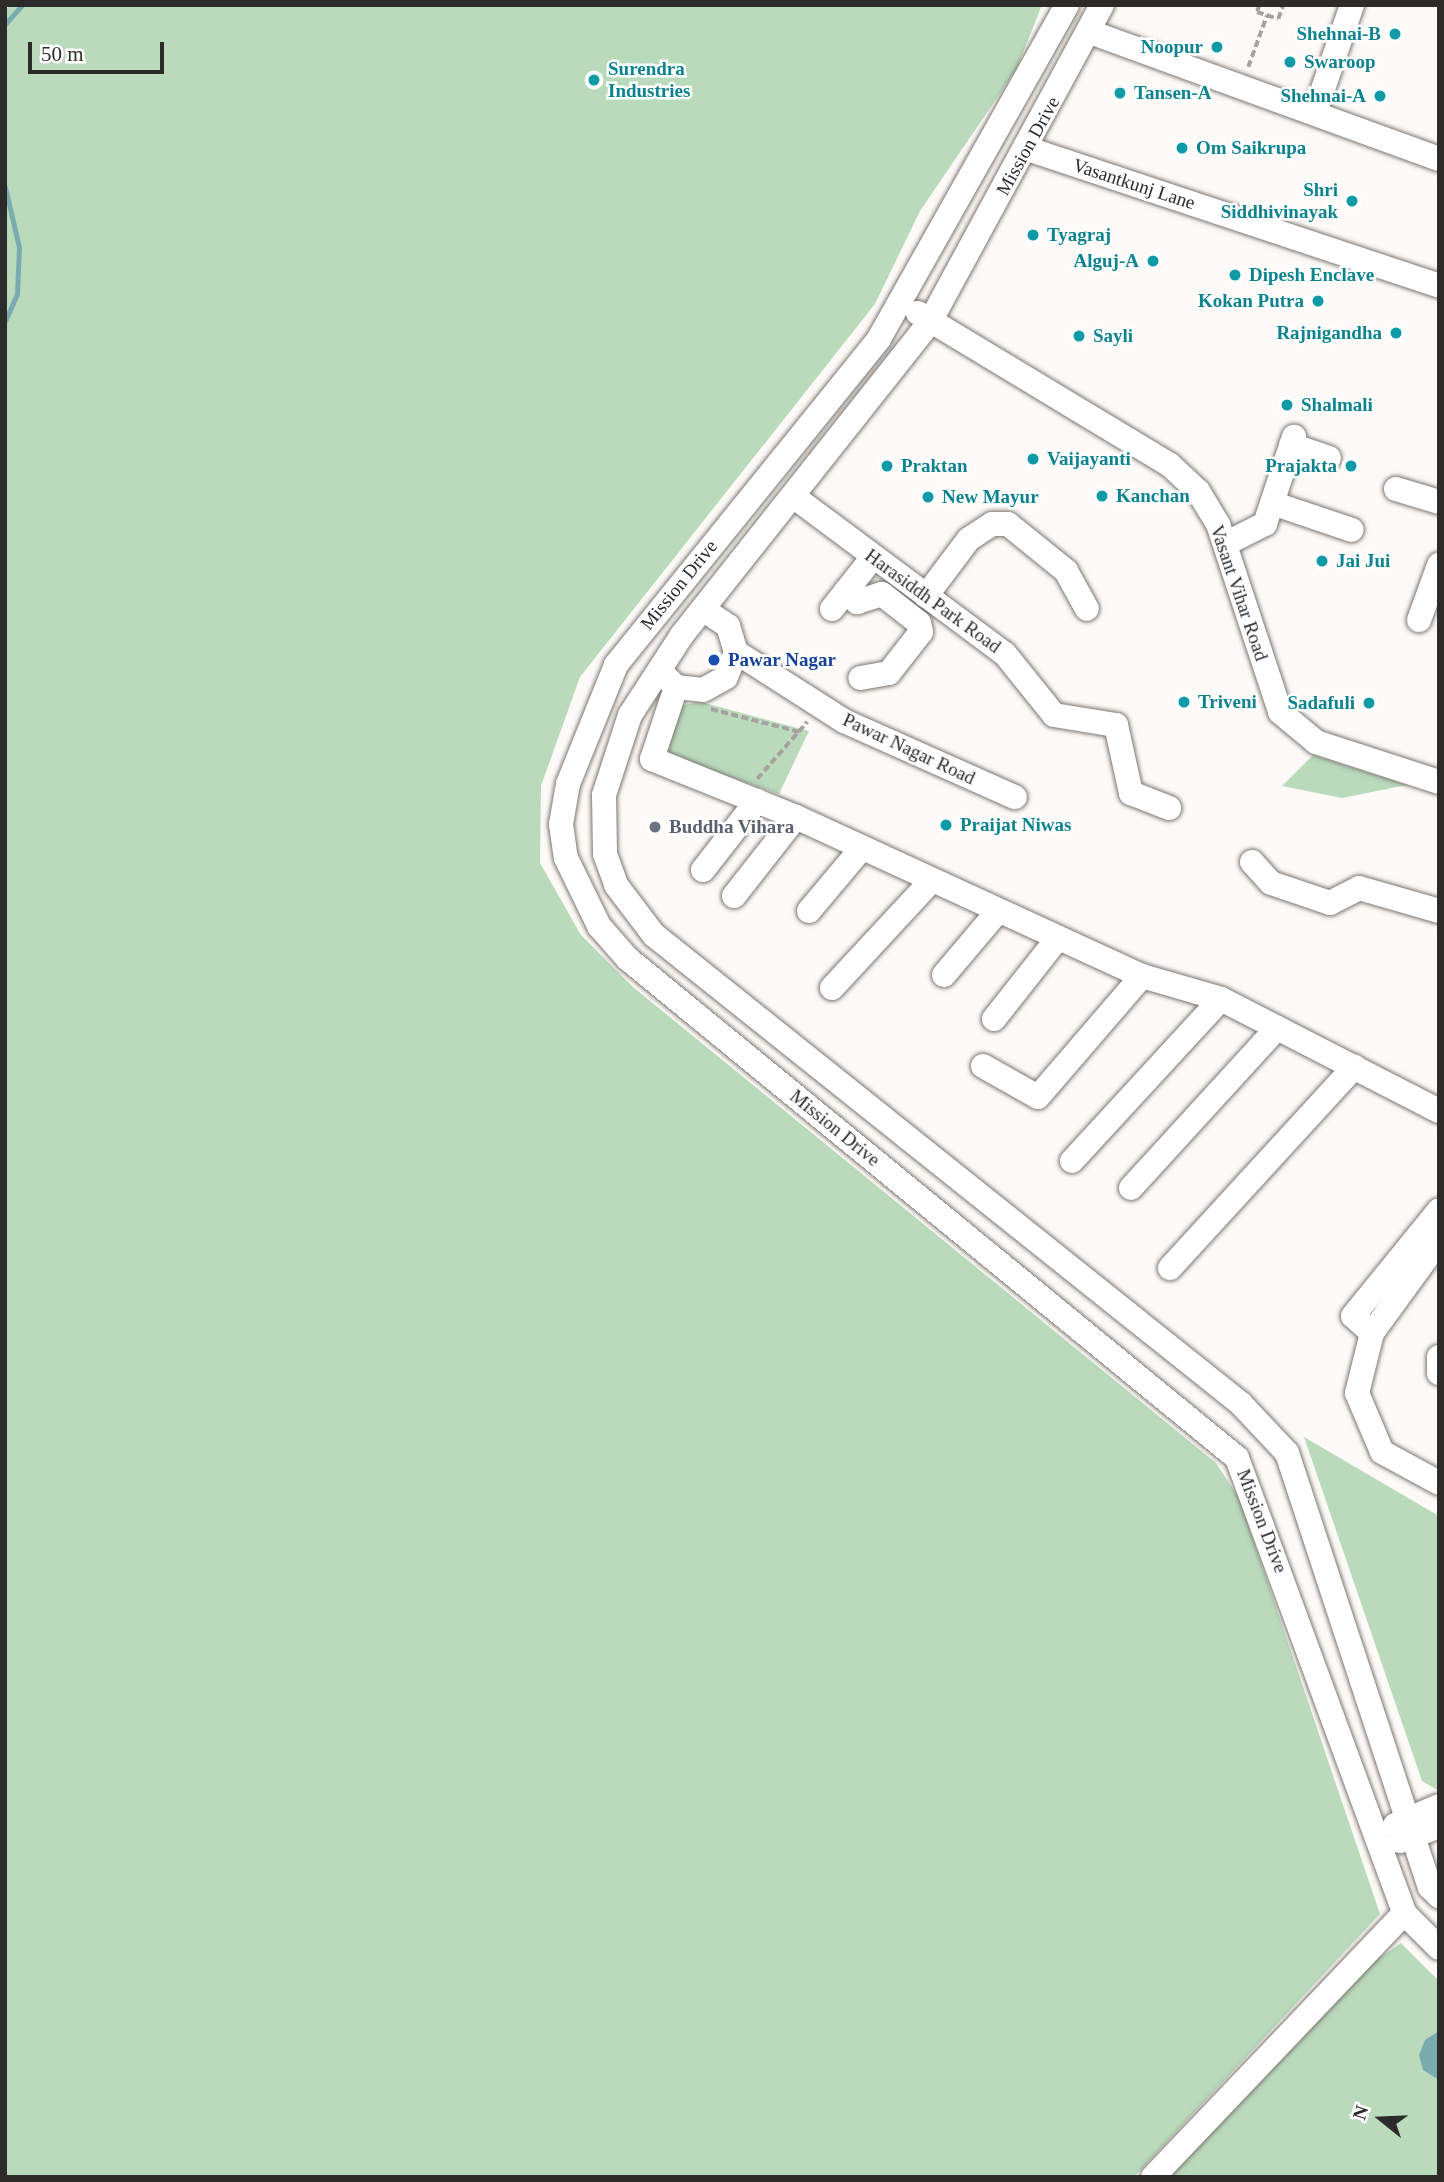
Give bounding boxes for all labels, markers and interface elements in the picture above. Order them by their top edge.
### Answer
place label: Shehnai-B [1297,23,1381,45]
marker: Shehnai-B [1387,26,1403,42]
scale bar [32,28,168,72]
place label: Noopur [1141,36,1203,58]
marker: Noopur [1209,39,1225,55]
text: 50 m [41,42,84,66]
place label: Swaroop [1304,51,1375,73]
marker: Swaroop [1282,54,1298,70]
place label: Surendra Industries [608,58,690,102]
marker: Surendra Industries [586,72,602,88]
place label: Tansen-A [1134,82,1211,104]
marker: Tansen-A [1112,85,1128,101]
place label: Shehnai-A [1280,85,1366,107]
marker: Shehnai-A [1372,88,1388,104]
street label: Mission Drive [992,93,1064,199]
place label: Om Saikrupa [1196,137,1306,159]
marker: Om Saikrupa [1174,140,1190,156]
street label: Vasantkunj Lane [1070,154,1198,214]
place label: Shri Siddhivinayak [1221,179,1338,223]
marker: Shri Siddhivinayak [1344,193,1360,209]
place label: Tyagraj [1047,224,1111,246]
marker: Tyagraj [1025,227,1041,243]
place label: Alguj-A [1074,250,1139,272]
marker: Alguj-A [1145,253,1161,269]
place label: Dipesh Enclave [1249,264,1374,286]
marker: Dipesh Enclave [1227,267,1243,283]
place label: Kokan Putra [1198,290,1304,312]
marker: Kokan Putra [1310,293,1326,309]
place label: Rajnigandha [1276,322,1382,344]
place label: Sayli [1093,325,1133,347]
marker: Rajnigandha [1388,325,1404,341]
marker: Sayli [1071,328,1087,344]
place label: Shalmali [1301,394,1373,416]
marker: Shalmali [1279,397,1295,413]
place label: Vaijayanti [1047,448,1131,470]
marker: Vaijayanti [1025,451,1041,467]
place label: Praktan [901,455,968,477]
place label: Prajakta [1265,455,1337,477]
marker: Praktan [879,458,895,474]
marker: Prajakta [1343,458,1359,474]
place label: Kanchan [1116,485,1190,507]
place label: New Mayur [942,486,1039,508]
marker: Kanchan [1094,488,1110,504]
marker: New Mayur [920,489,936,505]
street label: Vasant Vihar Road [1205,522,1273,664]
street label: Mission Drive [636,535,722,635]
street label: Harasiddh Park Road [861,544,1005,658]
place label: Jai Jui [1336,550,1390,572]
marker: Jai Jui [1314,553,1330,569]
place label: Pawar Nagar [728,649,836,671]
marker: Pawar Nagar [706,652,722,668]
place label: Triveni [1198,691,1257,713]
place label: Sadafuli [1287,692,1355,714]
marker: Triveni [1176,694,1192,710]
marker: Sadafuli [1361,695,1377,711]
street label: Pawar Nagar Road [839,708,979,790]
place label: Praijat Niwas [960,814,1071,836]
place label: Buddha Vihara [669,816,794,838]
marker: Praijat Niwas [938,817,954,833]
marker: Buddha Vihara [647,819,663,835]
street label: Mission Drive [785,1085,885,1171]
street label: Mission Drive [1232,1466,1292,1576]
north arrow [1346,2084,1416,2154]
text: N [1348,2103,1373,2122]

